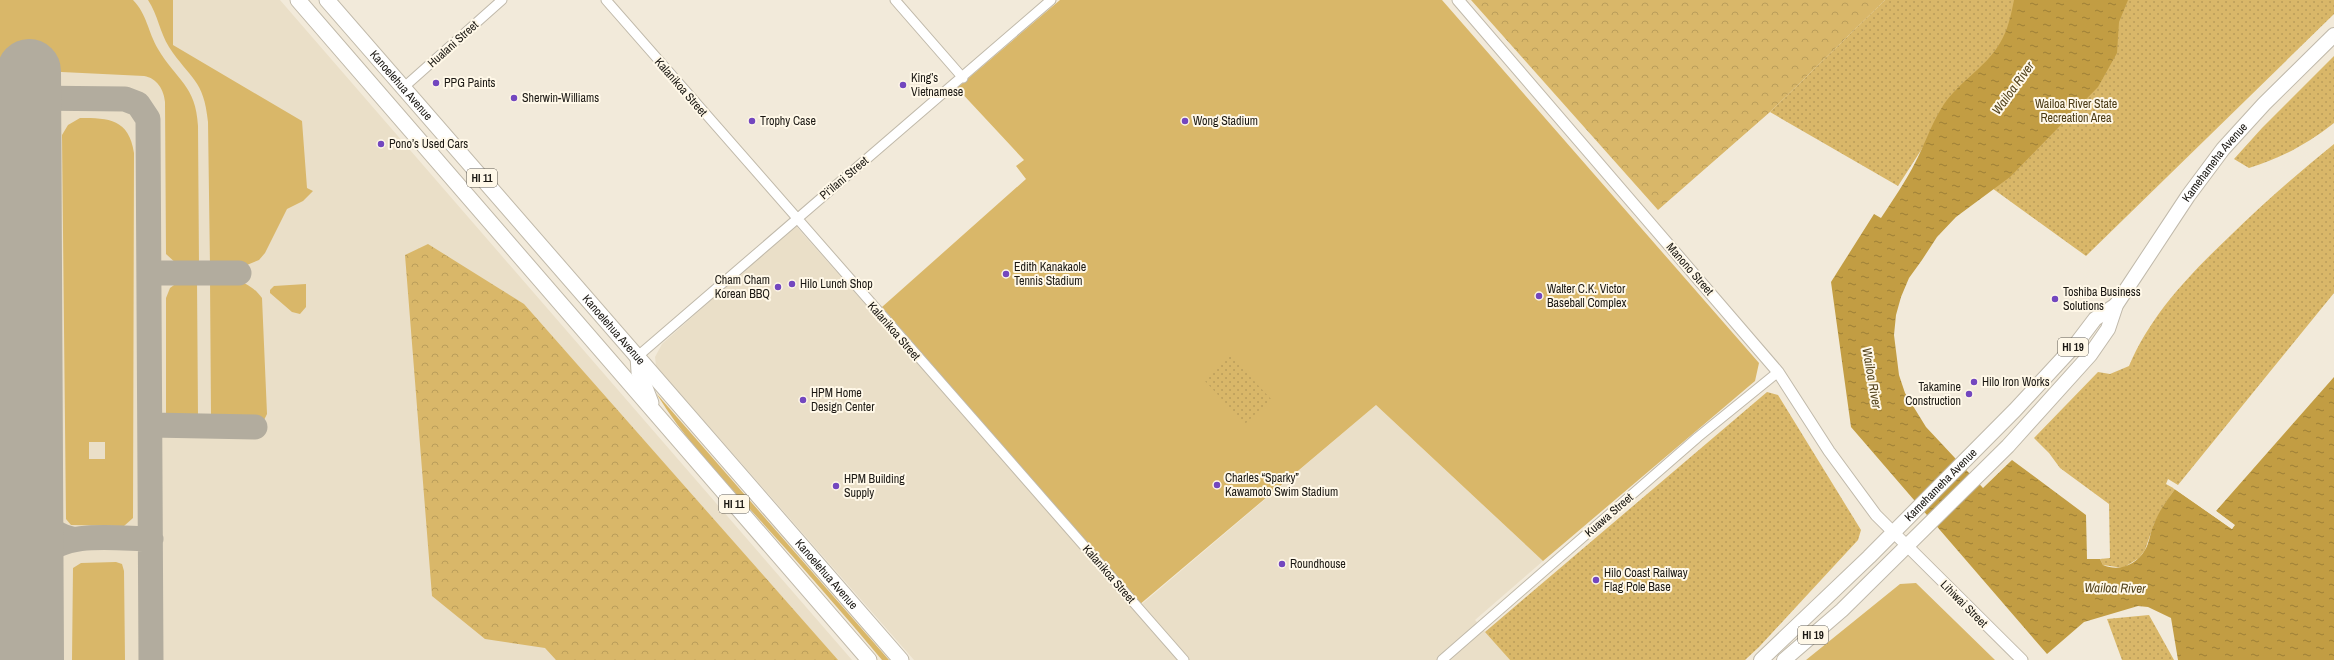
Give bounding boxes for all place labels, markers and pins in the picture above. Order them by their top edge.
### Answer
place label: King’s Vietnamese [911,70,963,100]
place label: PPG Paints [444,75,496,91]
marker: PPG Paints [431,78,441,88]
marker: King’s Vietnamese [898,80,908,90]
place label: Sherwin-Williams [522,90,599,106]
marker: Sherwin-Williams [509,93,519,103]
place label: Trophy Case [760,113,816,129]
place label: Wong Stadium [1193,113,1258,129]
marker: Trophy Case [747,116,757,126]
marker: Wong Stadium [1180,116,1190,126]
place label: Pono’s Used Cars [389,136,468,152]
marker: Pono’s Used Cars [376,139,386,149]
place label: Edith Kanakaole Tennis Stadium [1014,259,1086,289]
marker: Edith Kanakaole Tennis Stadium [1001,269,1011,279]
place label: Cham Cham Korean BBQ [715,272,770,302]
place label: Hilo Lunch Shop [800,276,873,292]
marker: Hilo Lunch Shop [787,279,797,289]
place label: Walter C.K. Victor Baseball Complex [1547,281,1626,311]
marker: Cham Cham Korean BBQ [773,282,783,292]
place label: Toshiba Business Solutions [2063,284,2141,314]
marker: Walter C.K. Victor Baseball Complex [1534,291,1544,301]
marker: Toshiba Business Solutions [2050,294,2060,304]
place label: Hilo Iron Works [1982,374,2050,390]
marker: Hilo Iron Works [1969,377,1979,387]
place label: Takamine Construction [1905,379,1961,409]
place label: HPM Home Design Center [811,385,875,415]
marker: Takamine Construction [1964,389,1974,399]
marker: HPM Home Design Center [798,395,808,405]
place label: Charles “Sparky” Kawamoto Swim Stadium [1225,470,1338,500]
place label: HPM Building Supply [844,471,905,501]
marker: Charles “Sparky” Kawamoto Swim Stadium [1212,480,1222,490]
marker: HPM Building Supply [831,481,841,491]
place label: Roundhouse [1290,556,1346,572]
marker: Roundhouse [1277,559,1287,569]
place label: Hilo Coast Railway Flag Pole Base [1604,565,1688,595]
marker: Hilo Coast Railway Flag Pole Base [1591,575,1601,585]

